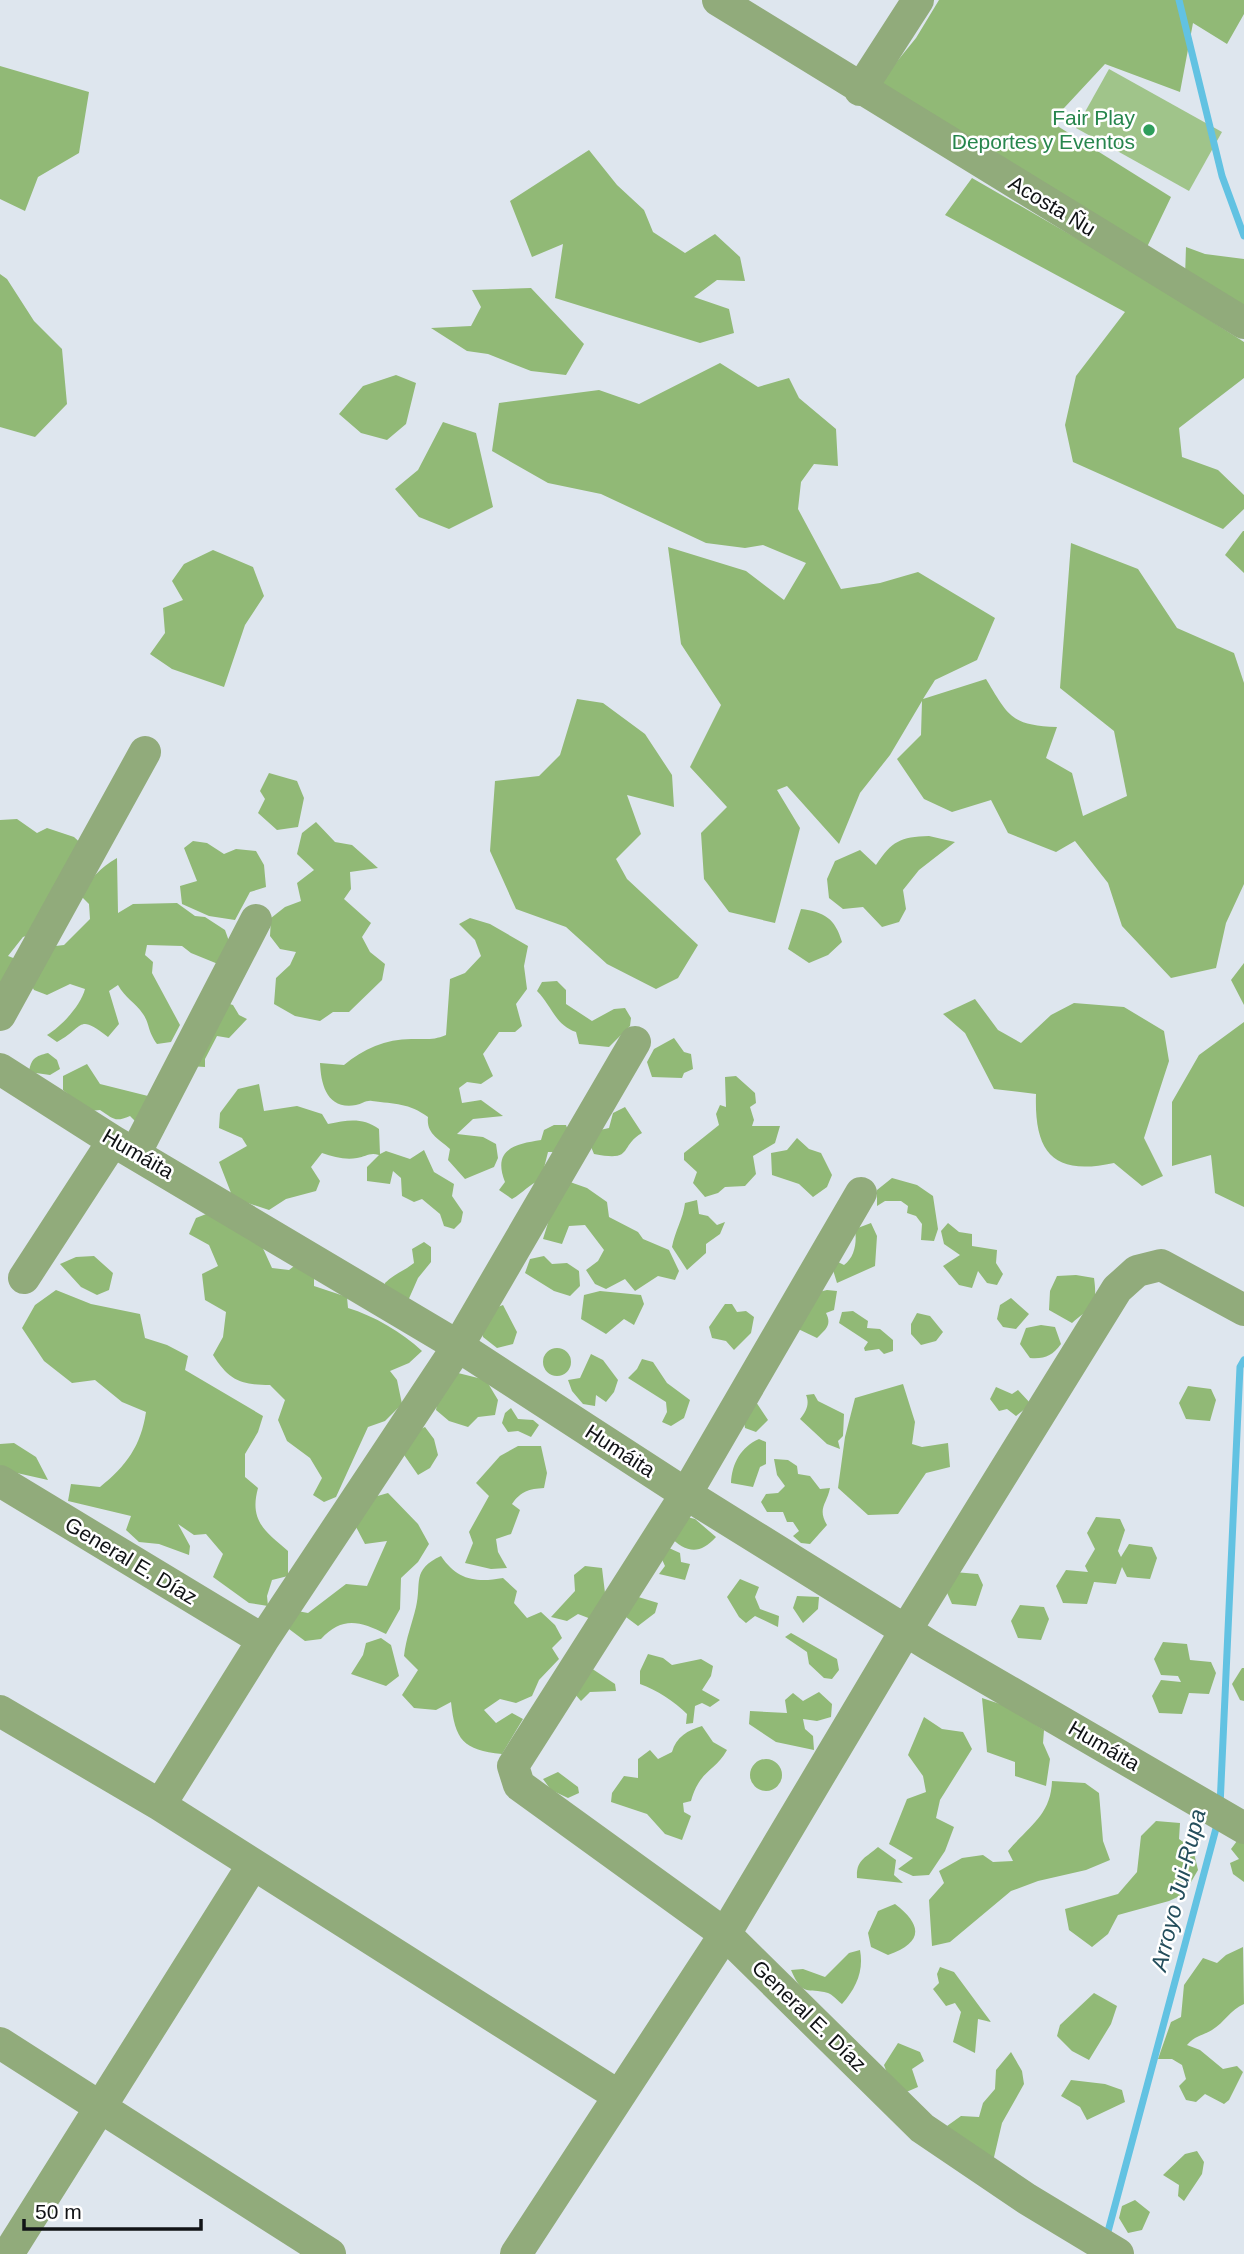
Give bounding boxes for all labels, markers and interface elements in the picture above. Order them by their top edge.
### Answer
place label: Fair Play Deportes y Eventos [952,106,1135,153]
marker: Fair Play Deportes y Eventos [1141,122,1157,138]
street label: Acosta Ñu [1005,171,1100,240]
street label: Humáita [99,1124,178,1183]
street label: Humáita [581,1420,660,1482]
street label: General E. Díaz [61,1512,201,1609]
street label: Humáita [1065,1716,1144,1775]
water label: Arroyo Jui-Rupa [1145,1806,1211,1976]
street label: General E. Díaz [748,1955,871,2076]
scale bar [24,2188,201,2232]
text: 50 m [35,2200,82,2223]

